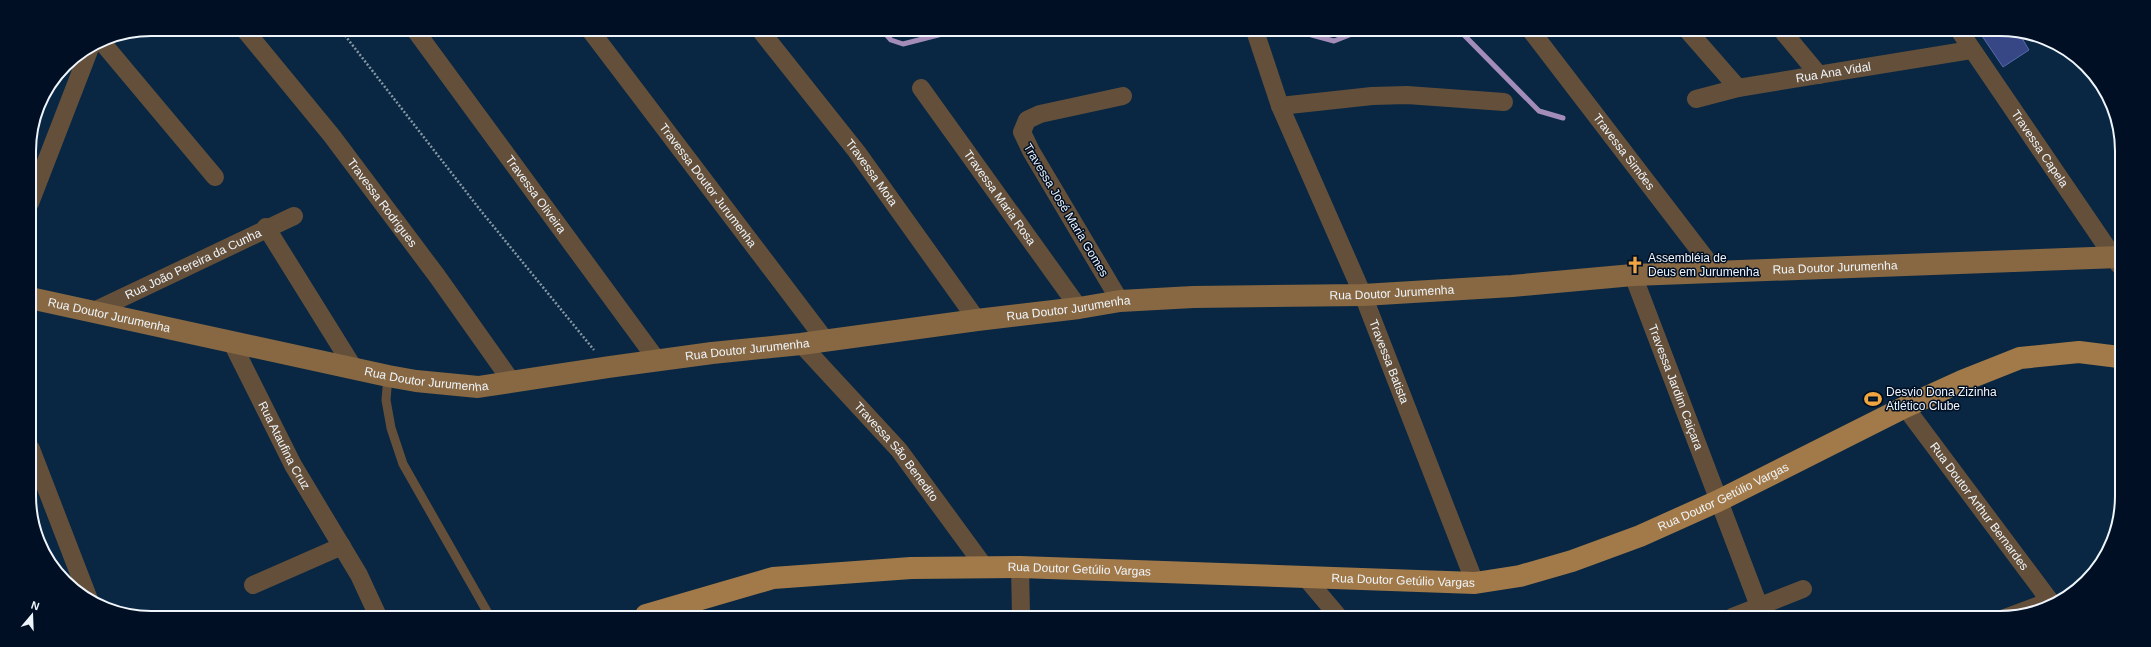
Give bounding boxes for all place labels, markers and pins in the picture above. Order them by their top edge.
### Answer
place label: Assembléia de Deus em Jurumenha [1648,251,1760,279]
church icon: Assembléia de Deus em Jurumenha [1625,255,1645,275]
place label: Desvio Dona Zizinha Atlético Clube [1886,385,1997,413]
sports icon: Desvio Dona Zizinha Atlético Clube [1863,389,1883,409]

